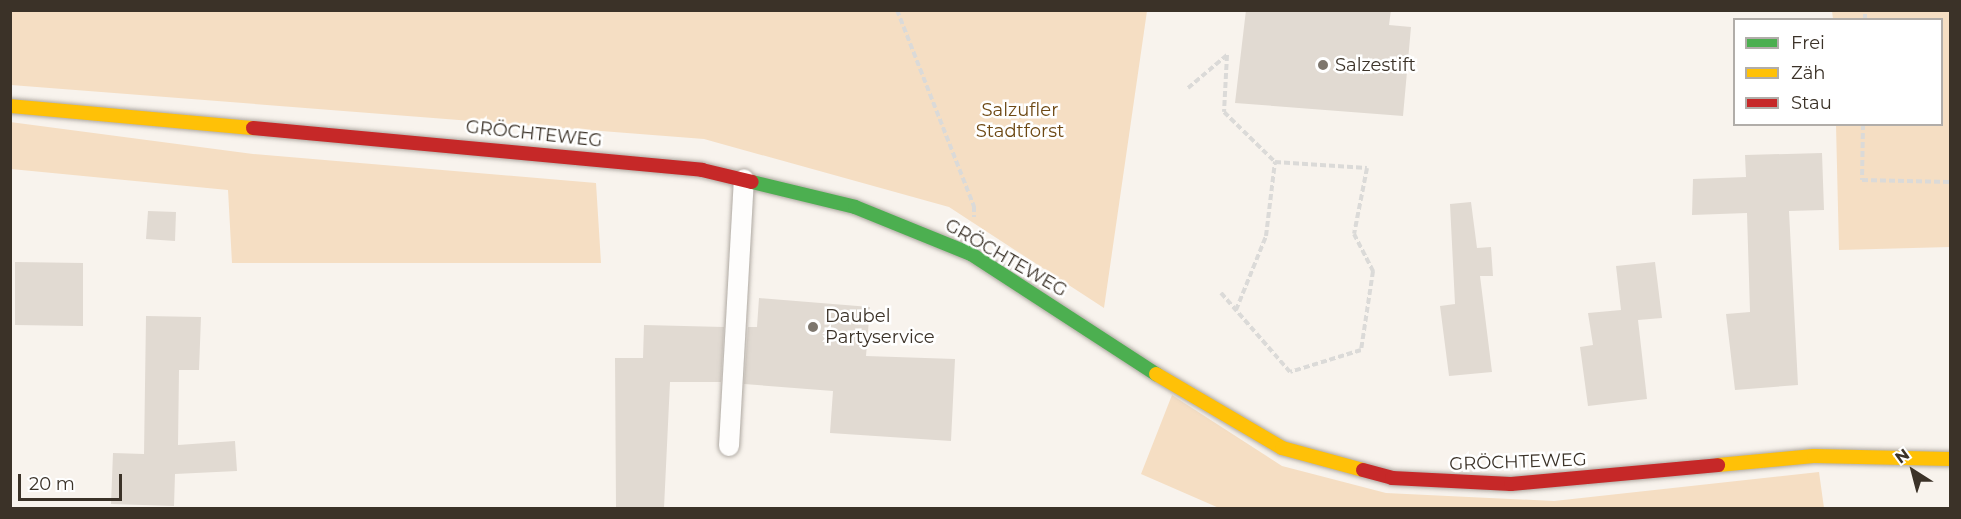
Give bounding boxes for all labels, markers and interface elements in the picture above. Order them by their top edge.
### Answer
legend [1733,18,1943,126]
text: Frei [1791,32,1825,54]
place label: Salzestift [1335,54,1416,76]
marker: Salzestift [1316,58,1330,72]
text: Zäh [1791,62,1826,84]
text: Stau [1791,92,1832,114]
park label: Salzufler Stadtforst [976,100,1064,142]
street label: GRÖCHTEWEG [465,116,603,152]
street label: GRÖCHTEWEG [941,214,1071,302]
place label: Daubel Partyservice [825,306,935,348]
marker: Daubel Partyservice [806,320,820,334]
north arrow [1883,441,1943,501]
text: N [1891,445,1913,468]
street label: GRÖCHTEWEG [1449,449,1587,475]
scale bar [21,462,124,500]
text: 20 m [29,473,75,495]

